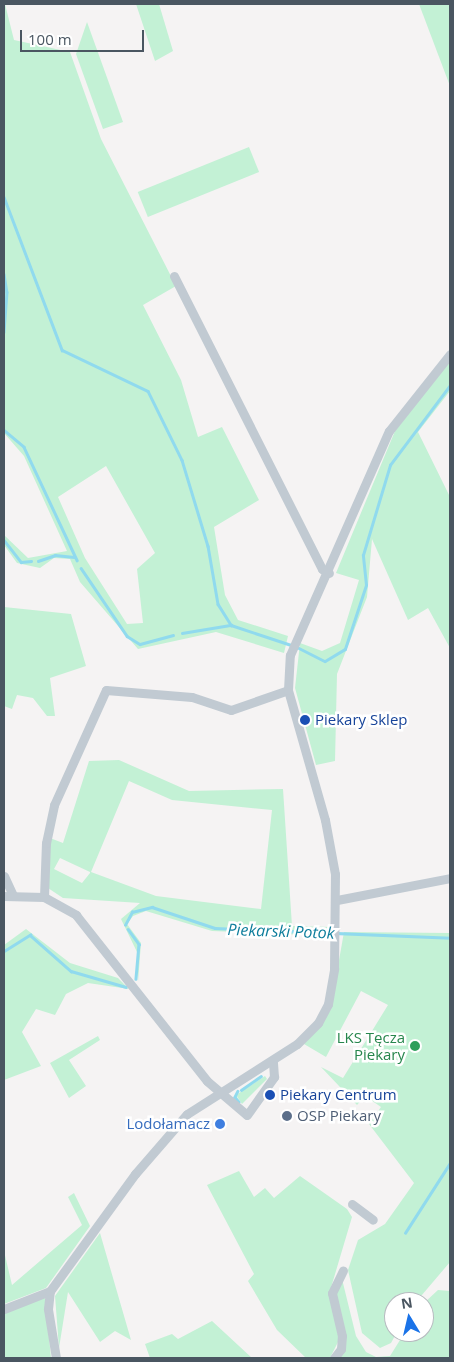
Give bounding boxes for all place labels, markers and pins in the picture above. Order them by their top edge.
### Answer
place label: Piekary Sklep [315,711,407,729]
marker: Piekary Sklep [299,714,311,726]
place label: LKS Tęcza Piekary [337,1028,405,1063]
marker: LKS Tęcza Piekary [409,1040,421,1052]
place label: Piekary Centrum [280,1086,397,1104]
marker: Piekary Centrum [264,1089,276,1101]
place label: OSP Piekary [297,1107,381,1125]
marker: OSP Piekary [281,1110,293,1122]
place label: Lodołamacz [126,1115,210,1133]
marker: Lodołamacz [214,1118,226,1130]

